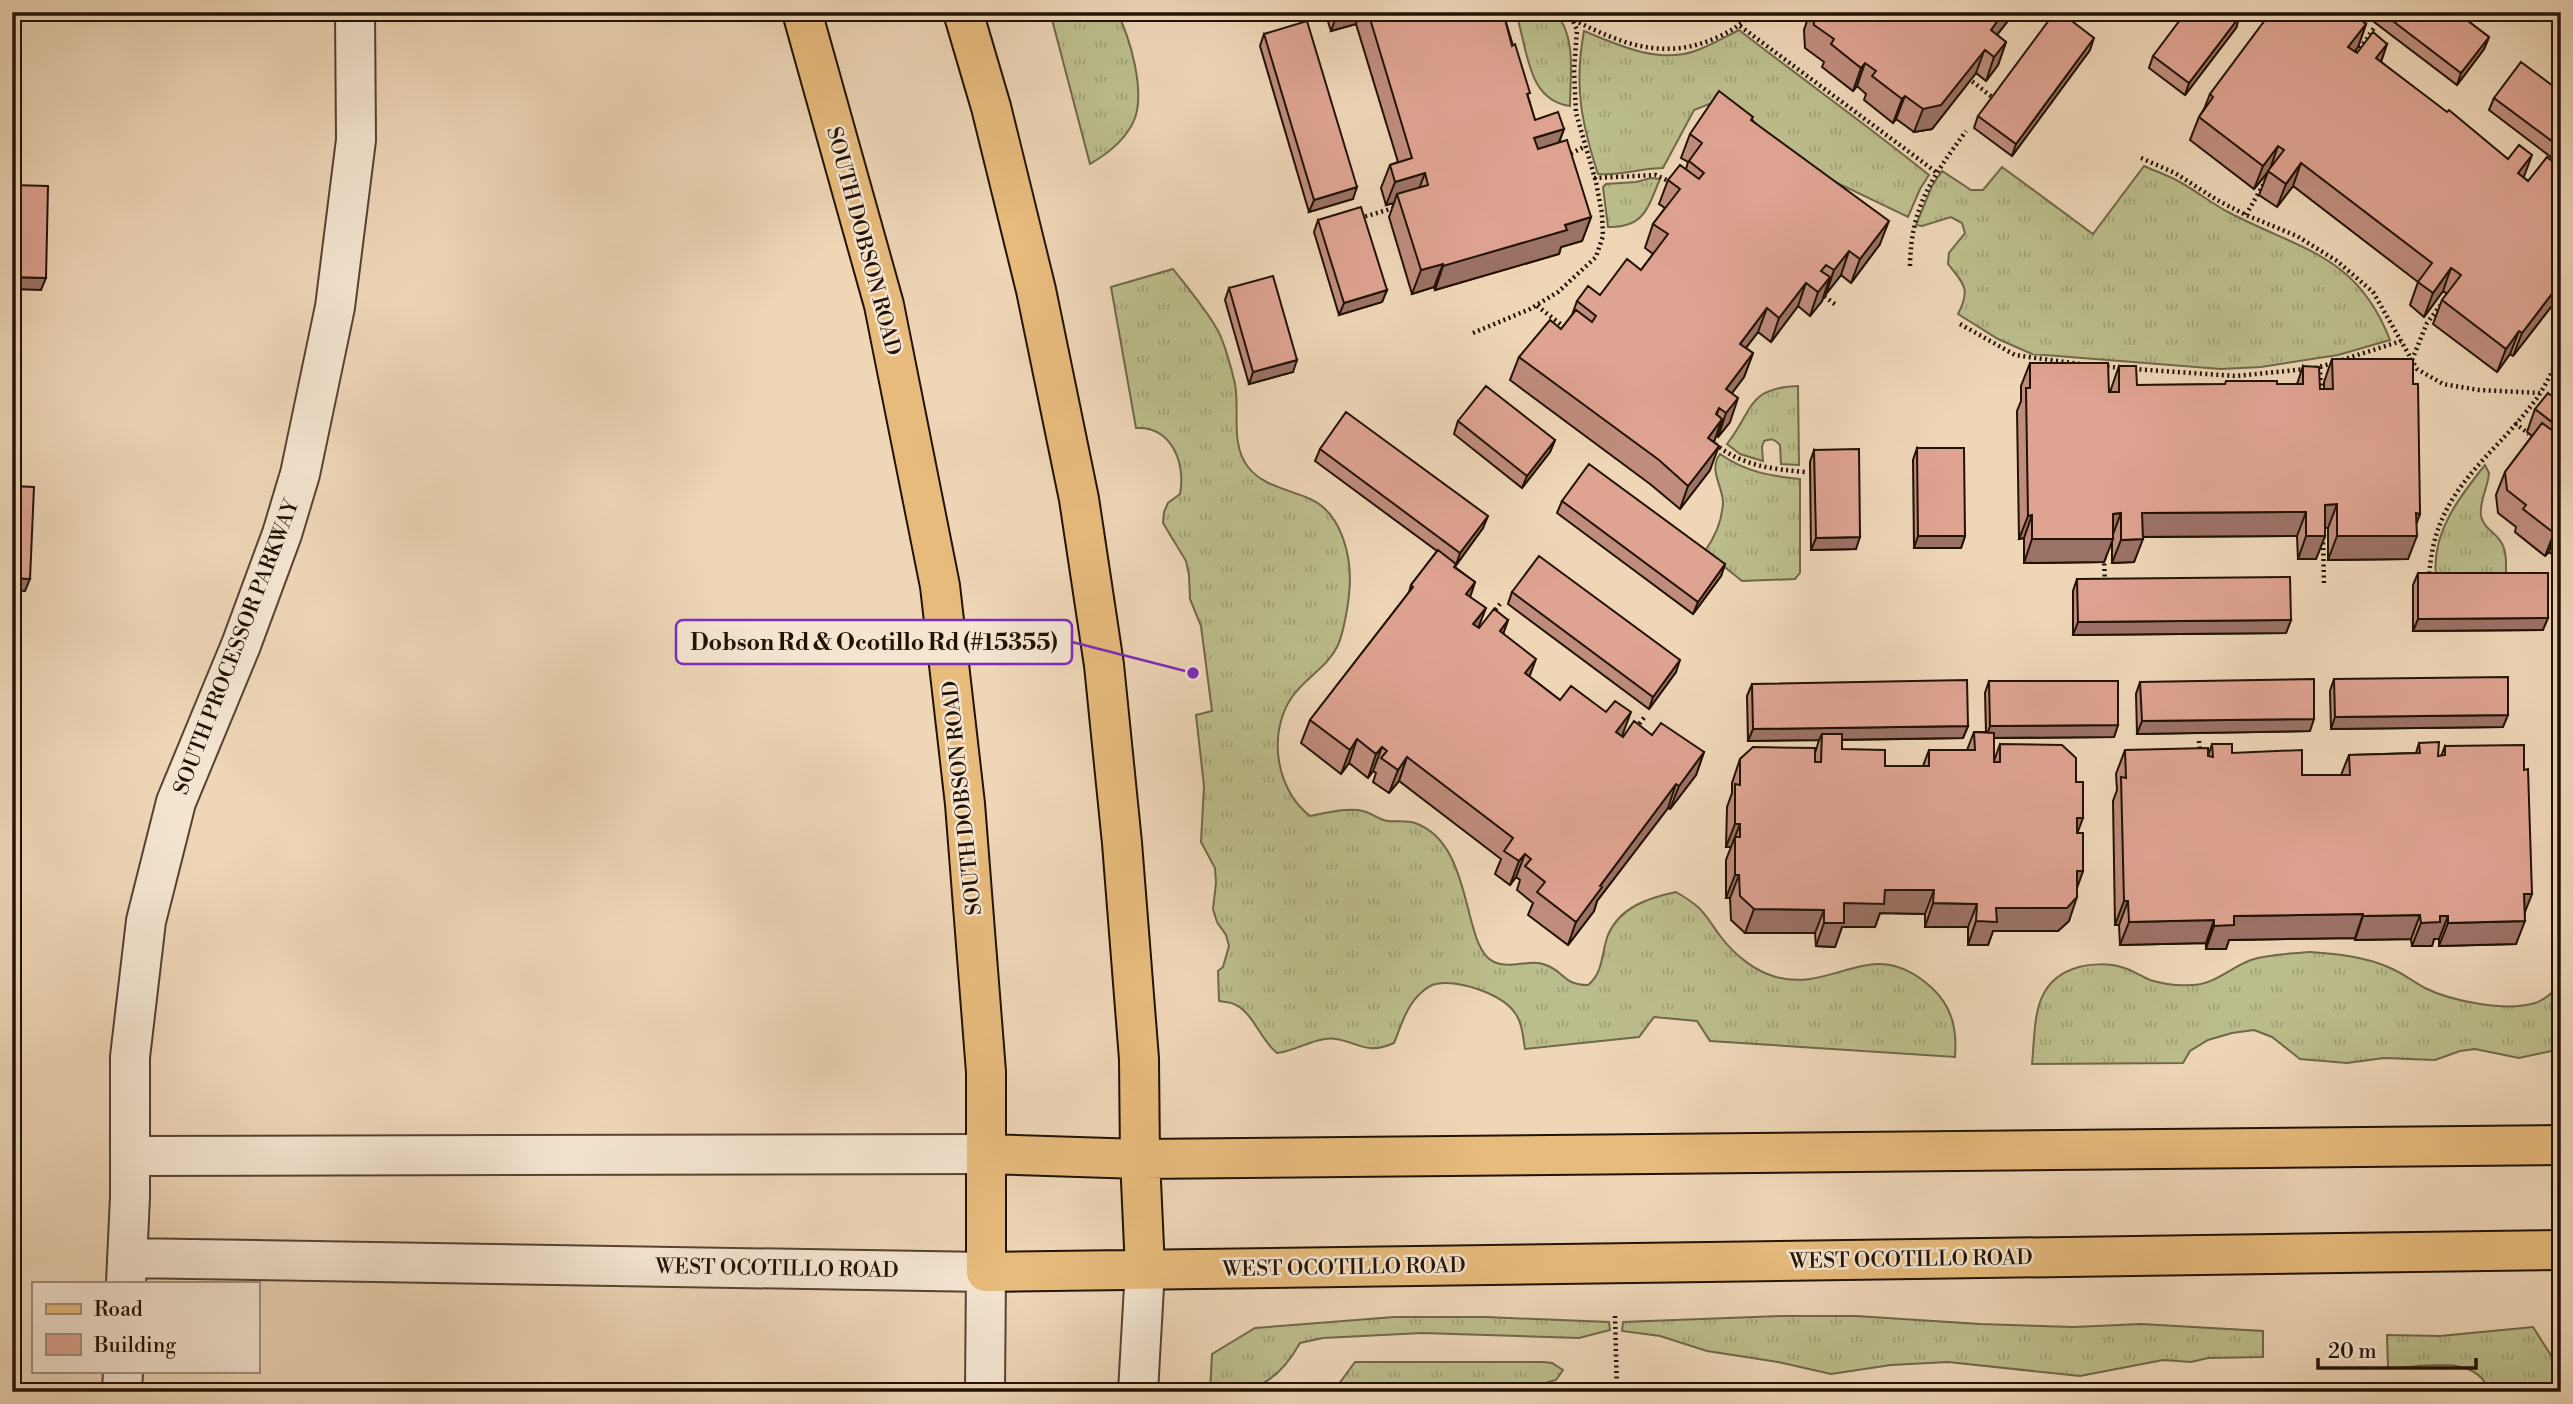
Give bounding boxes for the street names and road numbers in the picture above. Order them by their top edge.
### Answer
street label: SOUTH DOBSON ROAD [820,124,906,359]
street label: SOUTH PROCESSOR PARKWAY [169,495,306,799]
street label: SOUTH DOBSON ROAD [938,679,988,917]
street label: WEST OCOTILLO ROAD [1788,1245,2033,1275]
street label: WEST OCOTILLO ROAD [1221,1253,1466,1283]
street label: WEST OCOTILLO ROAD [654,1254,899,1284]

